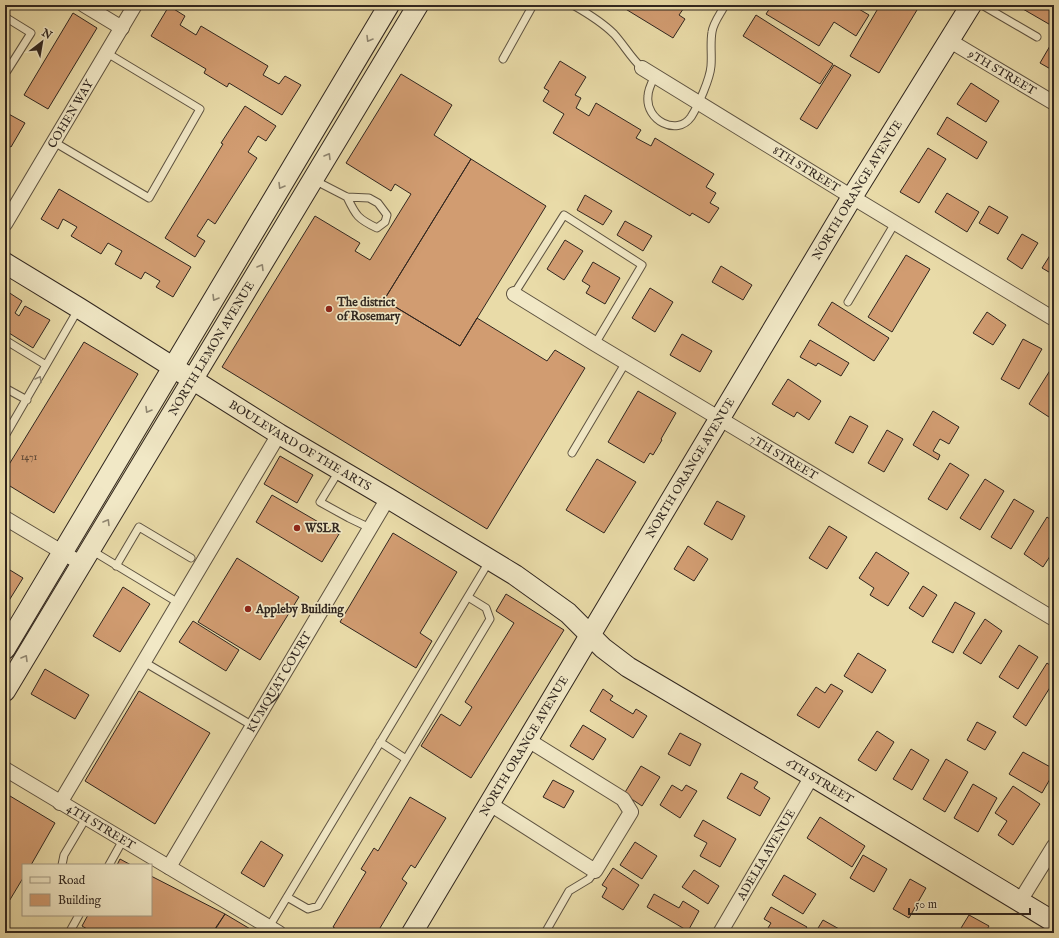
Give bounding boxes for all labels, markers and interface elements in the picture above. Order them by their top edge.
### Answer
north arrow [22,22,62,62]
text: N [38,25,55,43]
one-way arrow [367,34,374,42]
street label: 9TH STREET [965,46,1039,98]
street label: COHEN WAY [44,76,97,151]
street label: NORTH ORANGE AVENUE [809,117,905,263]
street label: 8TH STREET [770,143,843,195]
one-way arrow [323,153,330,160]
one-way arrow [279,182,286,189]
one-way arrow [256,264,263,271]
street label: NORTH LEMON AVENUE [165,278,257,418]
one-way arrow [212,294,219,301]
place label: The district of Rosemary [336,295,402,325]
marker: The district of Rosemary [324,304,334,314]
one-way arrow [34,376,41,383]
street label: NORTH ORANGE AVENUE [642,395,738,541]
street label: BOULEVARD OF THE ARTS [226,397,374,494]
one-way arrow [146,406,153,413]
street label: 7TH STREET [747,431,821,483]
house number: 1471 [21,451,38,464]
one-way arrow [102,519,110,526]
place label: WSLR [304,521,341,536]
marker: WSLR [292,523,302,533]
place label: Appleby Building [255,602,344,618]
marker: Appleby Building [243,604,253,614]
street label: KUMQUAT COURT [243,629,315,735]
one-way arrow [21,655,28,662]
street label: NORTH ORANGE AVENUE [476,673,572,819]
street label: 6TH STREET [783,755,856,807]
street label: 4TH STREET [64,800,138,853]
street label: ADELIA AVENUE [733,806,799,904]
legend [22,864,152,916]
text: Road [58,873,86,888]
scale bar [909,890,1030,916]
text: Building [58,893,102,908]
text: 50 m [915,897,937,912]

